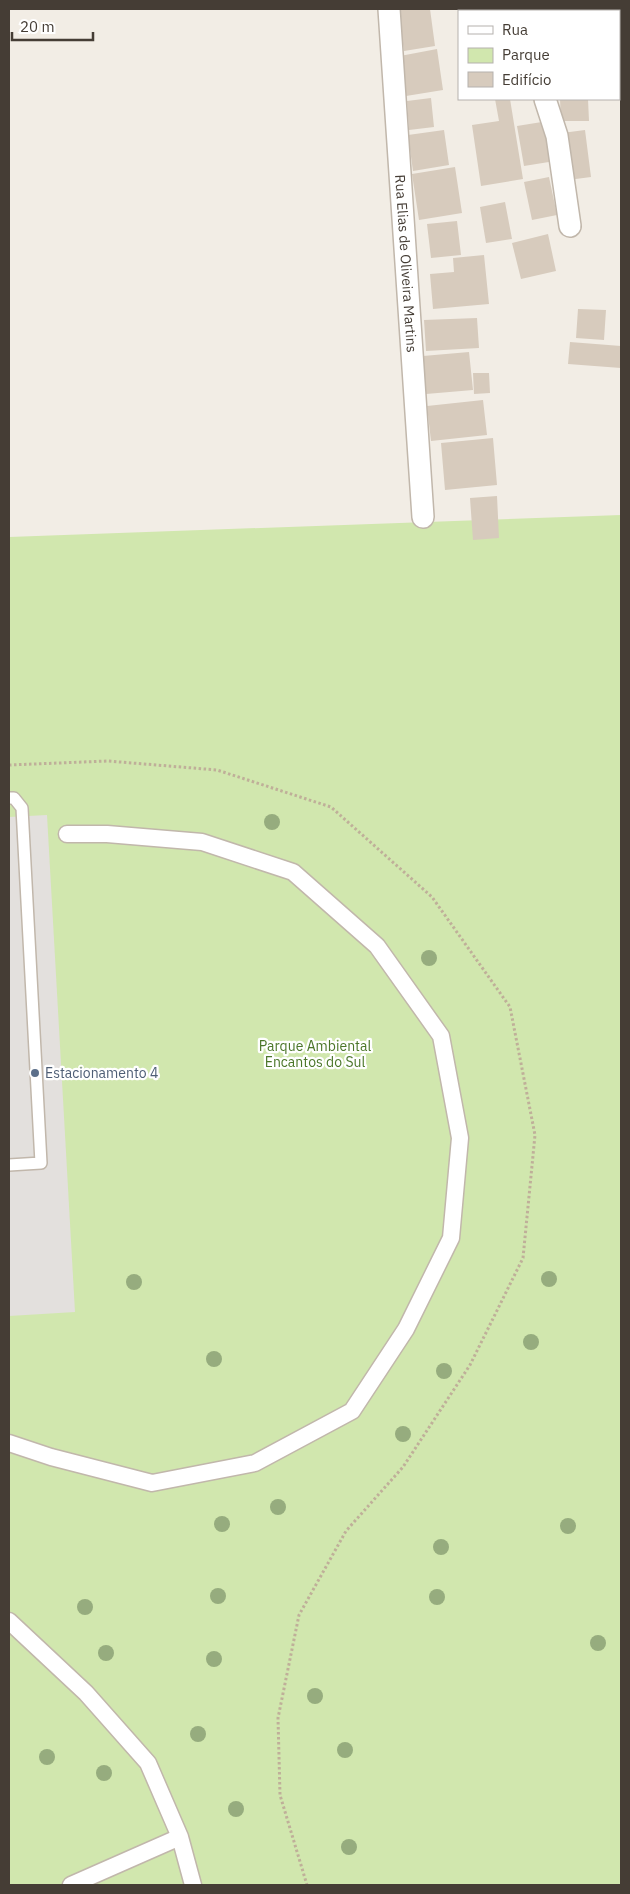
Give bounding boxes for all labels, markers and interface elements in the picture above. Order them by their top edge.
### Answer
scale bar [12,10,94,42]
legend [458,10,620,100]
text: 20 m [20,17,55,36]
text: Rua [502,20,528,39]
text: Parque [502,45,550,64]
text: Edifício [502,70,551,89]
street label: Rua Elias de Oliveira Martins [391,174,421,353]
park label: Parque Ambiental Encantos do Sul [259,1037,371,1071]
place label: Estacionamento 4 [45,1064,158,1082]
marker: Estacionamento 4 [29,1067,41,1079]

